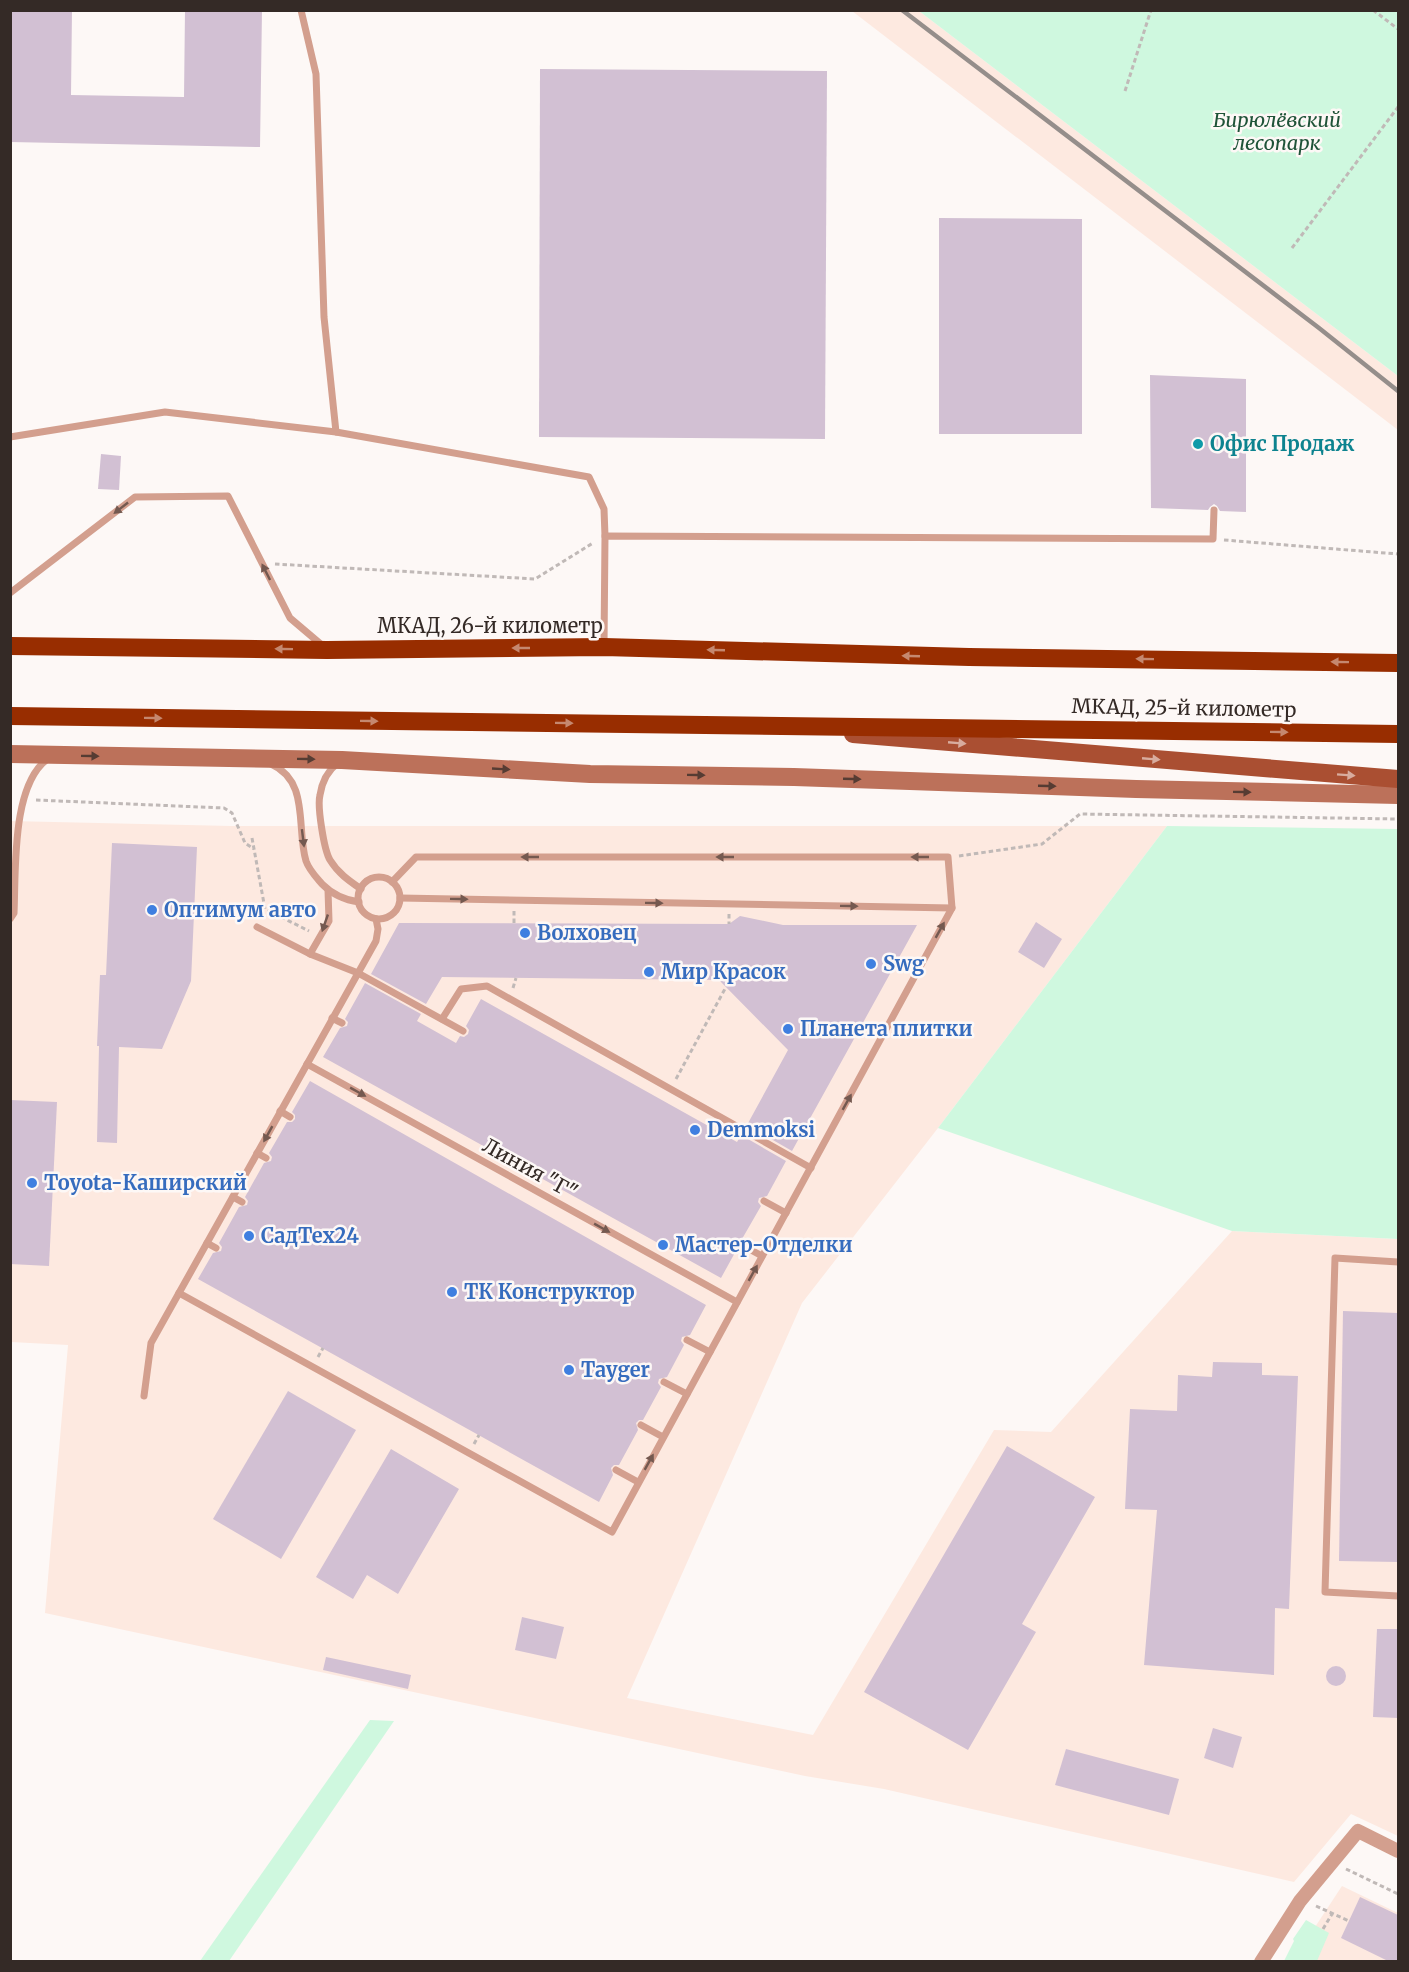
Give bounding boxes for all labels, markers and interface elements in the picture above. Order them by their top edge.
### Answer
park label: Бирюлёвский лесопарк [1213,107,1341,155]
place label: Офис Продаж [1210,431,1355,456]
marker: Офис Продаж [1191,437,1205,451]
one-way arrow [114,501,129,513]
one-way arrow [261,563,271,580]
street label: МКАД, 26-й километр [377,613,603,638]
one-way arrow [512,643,531,653]
one-way arrow [275,644,294,654]
one-way arrow [707,646,726,655]
one-way arrow [902,651,921,660]
one-way arrow [1136,655,1155,664]
one-way arrow [1331,657,1350,667]
street label: МКАД, 25-й километр [1071,693,1297,722]
one-way arrow [143,713,162,723]
one-way arrow [359,716,378,726]
one-way arrow [554,719,573,728]
one-way arrow [1270,727,1289,737]
one-way arrow [948,738,967,748]
one-way arrow [80,751,99,760]
one-way arrow [296,754,315,764]
one-way arrow [1142,754,1161,764]
one-way arrow [491,764,510,773]
one-way arrow [1336,770,1355,780]
one-way arrow [686,771,705,780]
one-way arrow [843,774,862,784]
one-way arrow [1037,781,1056,790]
one-way arrow [1232,787,1251,797]
one-way arrow [299,828,308,847]
one-way arrow [520,852,539,862]
one-way arrow [715,852,734,862]
one-way arrow [910,852,929,862]
one-way arrow [449,894,468,904]
place label: Оптимум авто [164,897,316,922]
one-way arrow [644,898,663,907]
one-way arrow [839,901,858,911]
marker: Оптимум авто [145,903,159,917]
one-way arrow [320,915,330,933]
place label: Волховец [537,920,637,945]
one-way arrow [935,922,945,939]
marker: Волховец [518,926,532,940]
place label: Swg [883,951,925,976]
marker: Swg [864,957,878,971]
place label: Мир Красок [661,959,787,984]
marker: Мир Красок [642,965,656,979]
place label: Планета плитки [800,1016,973,1041]
marker: Планета плитки [781,1022,795,1036]
one-way arrow [350,1087,366,1098]
one-way arrow [842,1093,852,1110]
place label: Demmoksi [707,1117,815,1142]
marker: Demmoksi [688,1123,702,1137]
one-way arrow [263,1126,273,1143]
street label: Линия "Г" [479,1132,582,1205]
place label: Toyota-Каширский [44,1170,247,1195]
marker: Toyota-Каширский [25,1176,39,1190]
place label: СадТех24 [261,1223,359,1248]
one-way arrow [594,1223,611,1233]
marker: СадТех24 [242,1229,256,1243]
place label: Мастер-Отделки [675,1232,853,1257]
marker: Мастер-Отделки [656,1238,670,1252]
one-way arrow [748,1264,758,1281]
place label: ТК Конструктор [464,1279,635,1304]
marker: ТК Конструктор [445,1285,459,1299]
place label: Tayger [581,1357,650,1382]
marker: Tayger [562,1363,576,1377]
one-way arrow [644,1454,655,1470]

